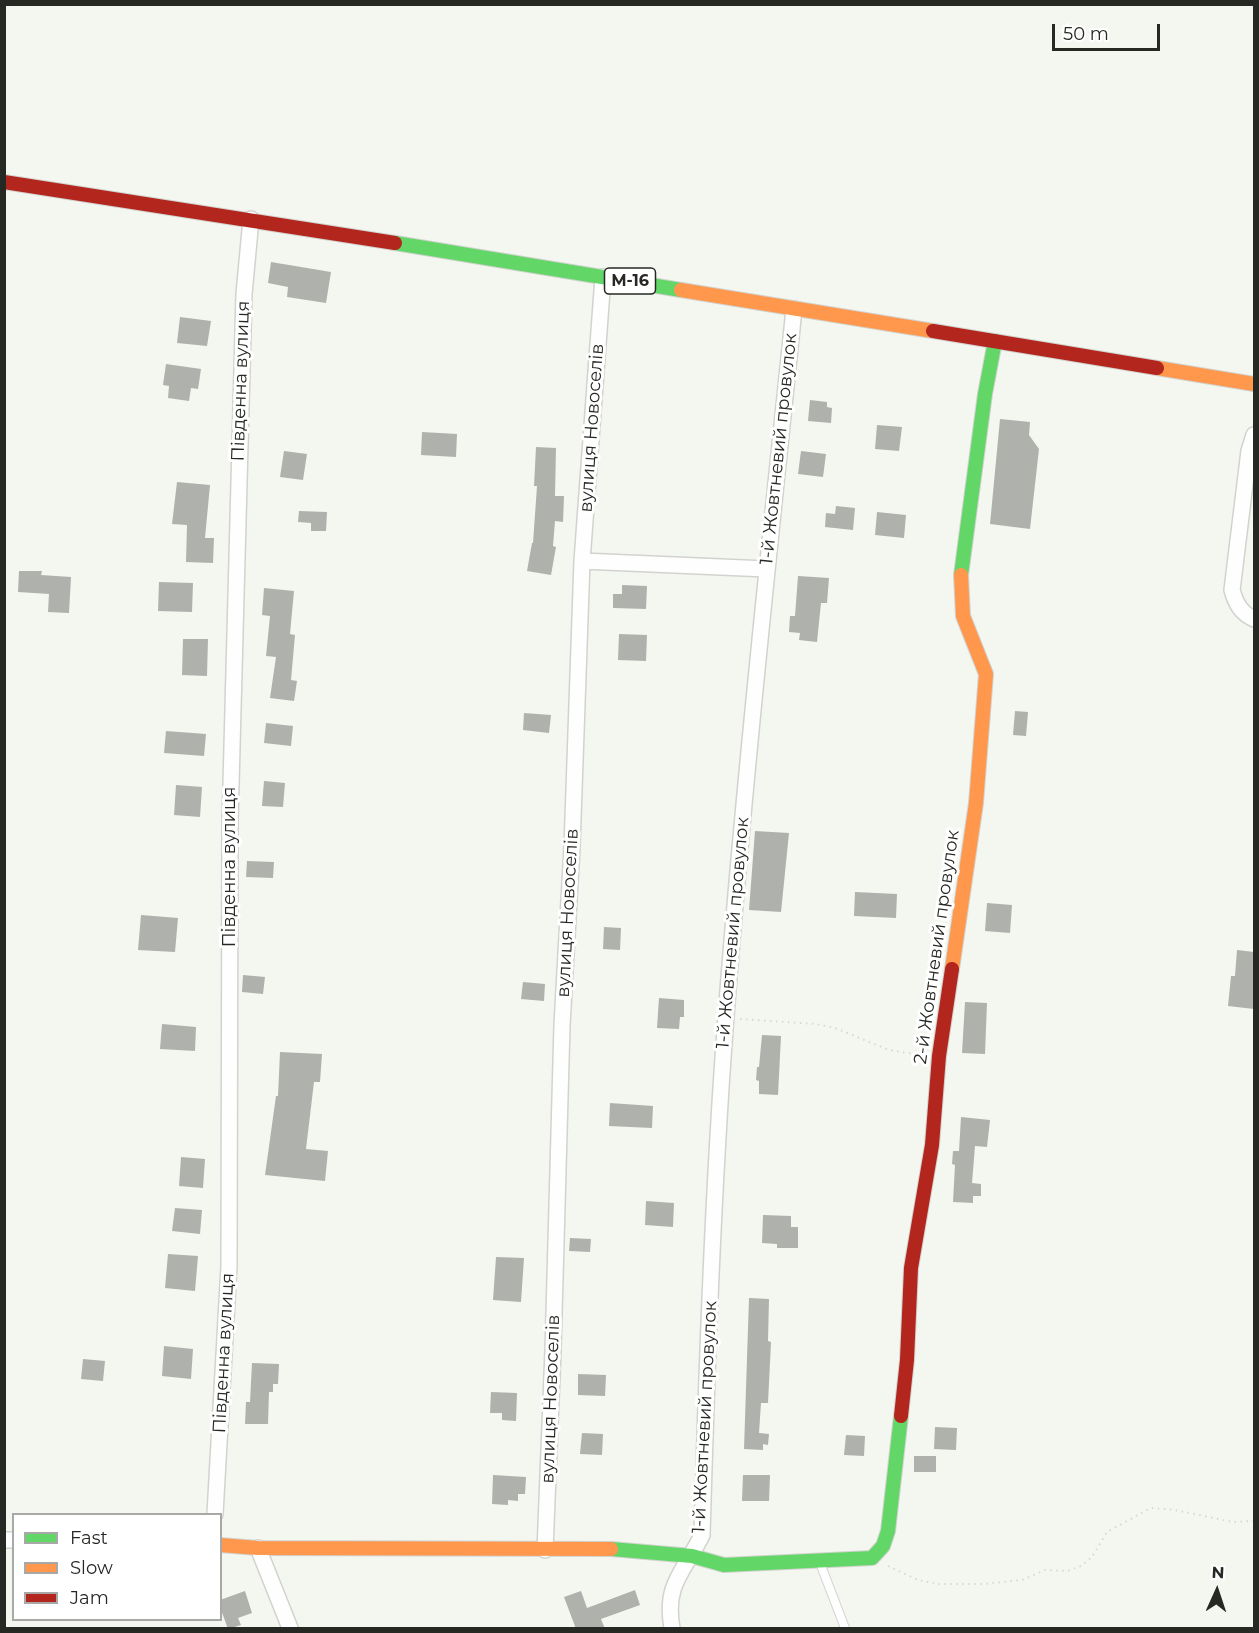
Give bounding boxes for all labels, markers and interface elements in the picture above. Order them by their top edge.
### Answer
scale bar [1055,12,1163,50]
text: 50 m [1063,23,1109,45]
road number: М-16 [604,268,656,294]
street label: Південна вулиця [227,300,255,462]
street label: 1-й Жовтневий провулок [756,332,802,566]
street label: вулиця Новоселів [575,343,609,513]
street label: Південна вулиця [219,787,241,947]
street label: 1-й Жовтневий провулок [712,816,754,1050]
street label: вулиця Новоселів [553,828,583,998]
street label: 2-й Жовтневий провулок [910,829,964,1065]
street label: Південна вулиця [209,1272,239,1434]
street label: 1-й Жовтневий провулок [688,1300,722,1534]
street label: вулиця Новоселів [537,1314,565,1484]
legend [12,1513,222,1621]
text: Fast [70,1527,108,1549]
text: Slow [70,1557,113,1579]
north arrow [1187,1561,1247,1621]
text: N [1211,1563,1225,1582]
text: Jam [70,1587,109,1609]

